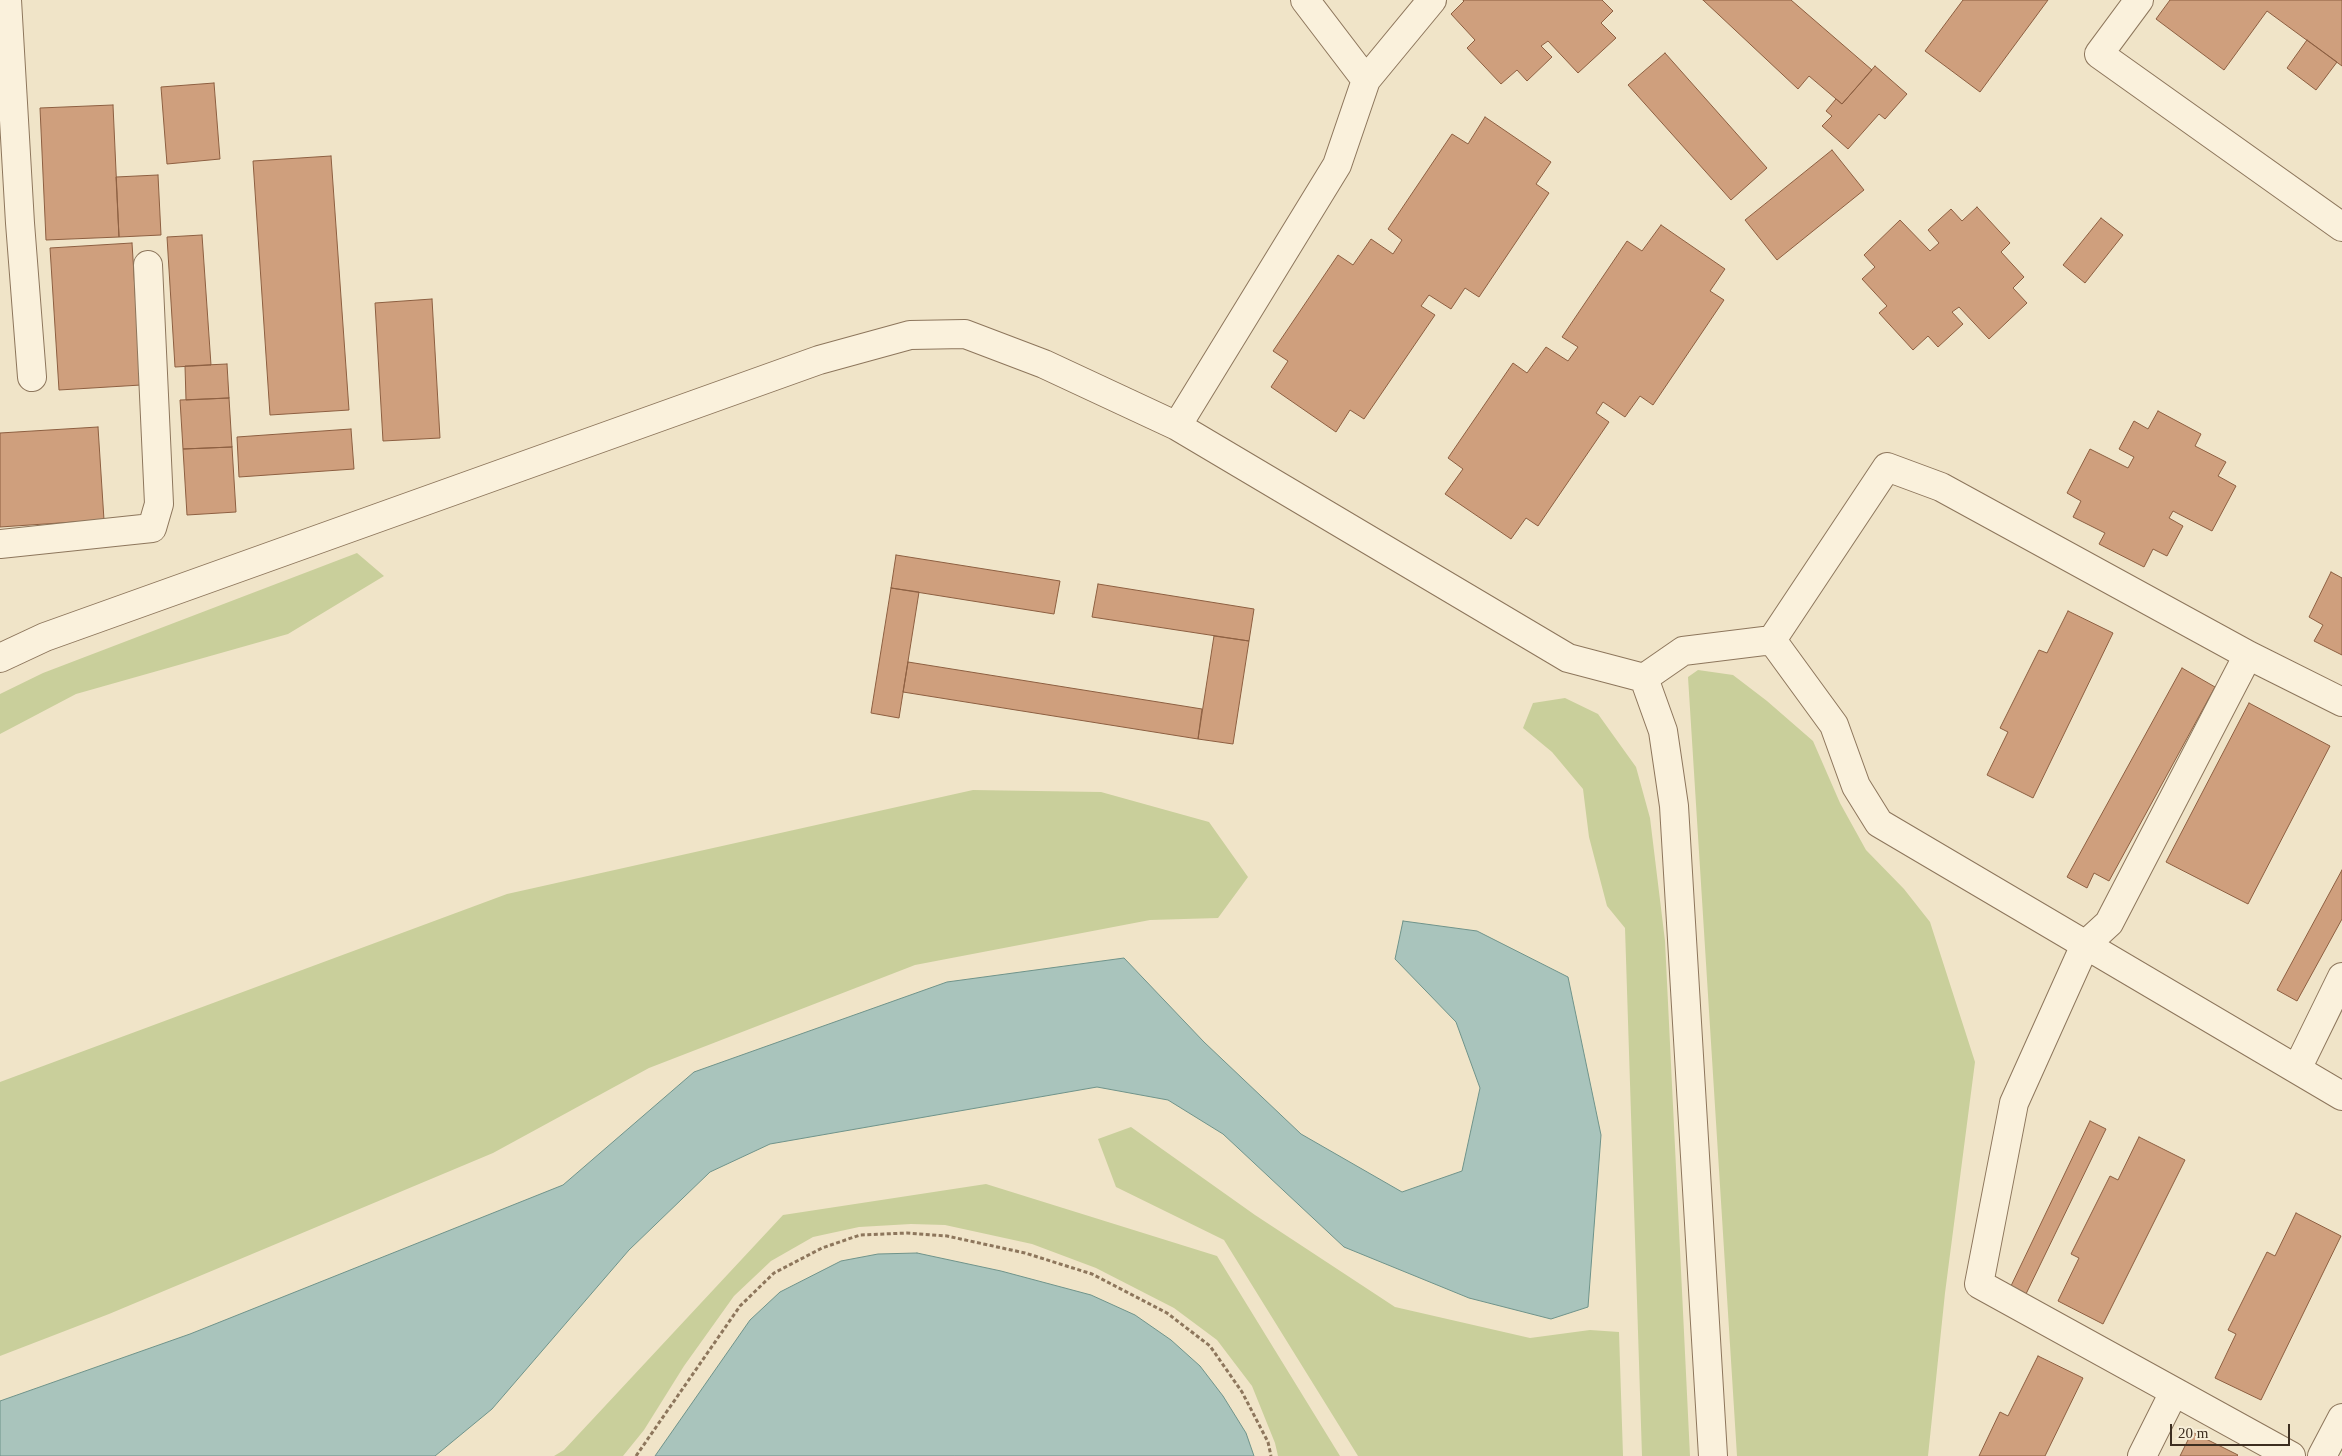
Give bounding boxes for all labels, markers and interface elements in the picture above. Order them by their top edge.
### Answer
scale bar [2172,1414,2292,1446]
text: 20 m [2178,1425,2208,1441]

